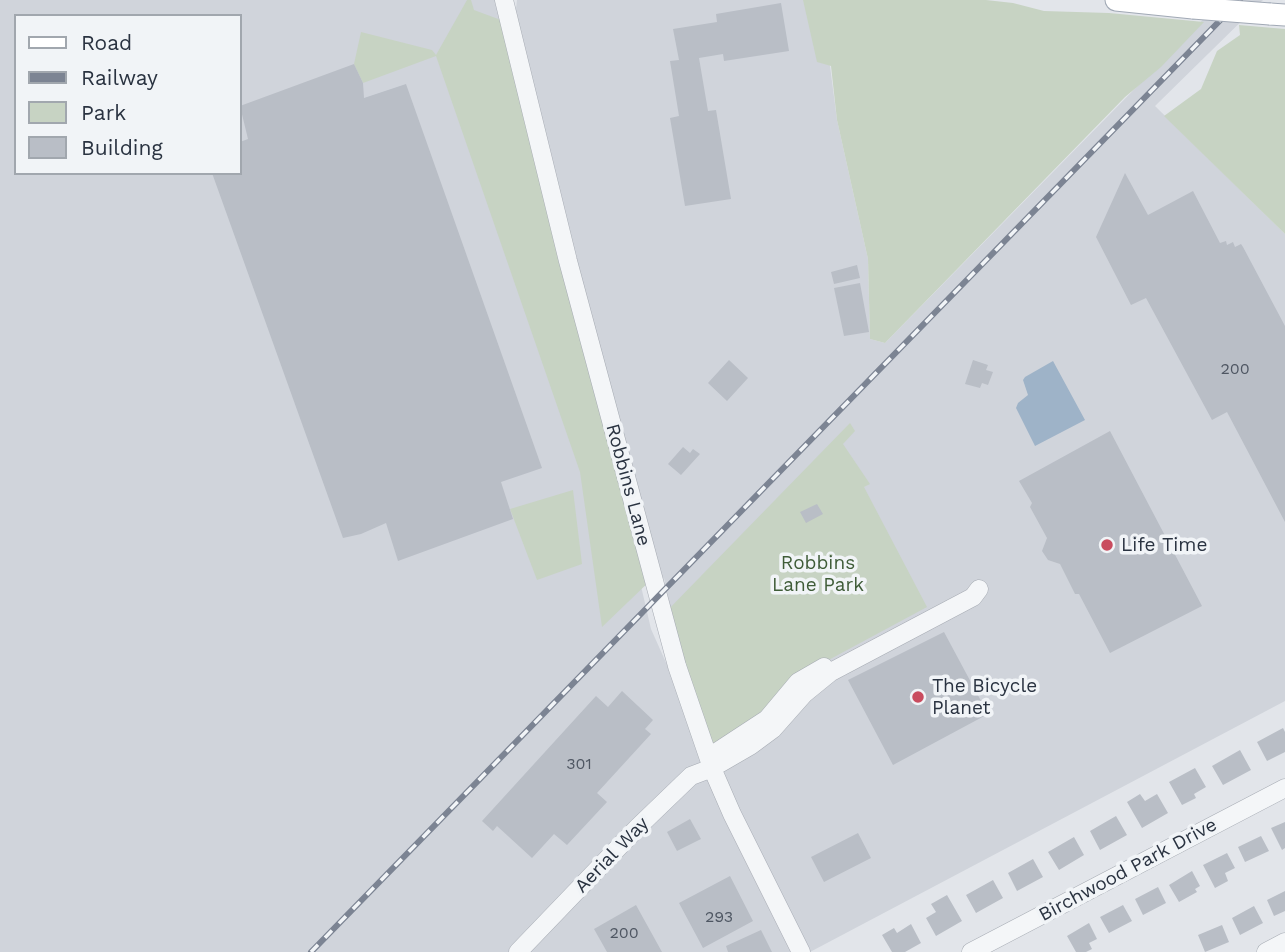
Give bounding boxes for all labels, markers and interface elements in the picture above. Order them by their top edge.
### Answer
legend [14,14,242,175]
text: Road [81,30,132,55]
text: Railway [81,65,158,90]
text: Park [81,100,126,125]
text: Building [81,135,163,160]
house number: 200 [1220,359,1250,379]
street label: Robbins Lane [601,421,655,549]
place label: Life Time [1121,534,1207,556]
marker: Life Time [1099,537,1115,553]
park label: Robbins Lane Park [772,552,864,596]
place label: The Bicycle Planet [932,675,1037,719]
marker: The Bicycle Planet [910,689,926,705]
house number: 301 [566,754,592,774]
street label: Aerial Way [570,812,654,898]
street label: Birchwood Park Drive [1035,813,1221,927]
house number: 293 [705,907,733,927]
house number: 200 [609,923,639,943]

